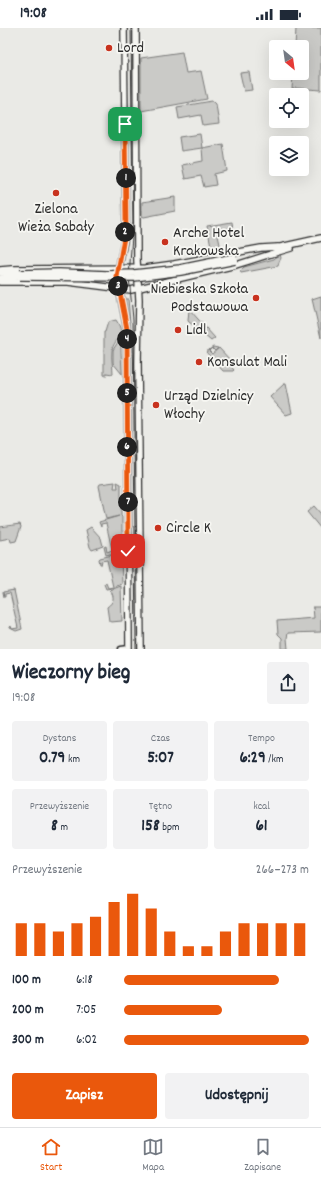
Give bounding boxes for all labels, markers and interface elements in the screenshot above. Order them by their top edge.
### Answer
text: 19:08 [20,3,47,25]
place label: Lord [117,37,144,60]
north arrow [269,40,309,80]
map controls [269,40,309,176]
marker: Lord [104,43,114,53]
button: locate [269,88,309,128]
pin [108,107,142,141]
icon: arrive [114,113,136,135]
button: layers [269,136,309,176]
pin: 1 [116,168,136,188]
text: 1 [125,170,127,186]
marker: Zielona Wieża Sabały [51,188,61,198]
place label: Zielona Wieża Sabały [18,198,94,239]
pin: 2 [115,222,135,242]
place label: Arche Hotel Krakowska [173,222,244,263]
text: 2 [123,224,127,240]
marker: Arche Hotel Krakowska [160,237,170,247]
pin: 3 [108,276,128,296]
text: 3 [116,278,120,294]
place label: Niebieska Szkoła Podstawowa [150,278,248,319]
marker: Niebieska Szkoła Podstawowa [251,293,261,303]
place label: Lidl [186,319,207,342]
marker: Lidl [173,325,183,335]
pin: 4 [117,329,137,349]
text: 4 [125,331,129,347]
place label: Konsulat Mali [207,351,287,374]
marker: Konsulat Mali [194,357,204,367]
pin: 5 [117,383,137,403]
text: 5 [124,385,130,401]
place label: Urząd Dzielnicy Włochy [164,385,254,426]
marker: Urząd Dzielnicy Włochy [151,400,161,410]
pin: 6 [117,437,137,457]
text: 6 [124,439,130,455]
pin: 7 [118,492,138,512]
text: 7 [126,494,130,510]
place label: Circle K [166,517,211,540]
marker: Circle K [153,523,163,533]
pin [111,534,145,568]
icon: check [117,540,139,562]
text: Wieczorny bieg [12,658,130,689]
button: share [267,662,309,704]
text: 19:08 [12,689,35,708]
text: Dystans [43,731,76,747]
text: Czas [151,731,170,747]
text: Tempo [248,731,275,747]
text: 0.79 [39,747,65,771]
text: 5:07 [147,747,174,771]
text: 6:29 [239,747,266,771]
text: km [65,752,80,768]
text: /km [266,752,284,768]
text: Przewyższenie [30,799,89,815]
text: Tętno [149,799,172,815]
text: kcal [253,799,270,815]
text: 8 [51,815,58,839]
text: 158 [141,815,160,839]
text: 61 [255,815,268,839]
text: m [58,820,68,836]
text: bpm [160,820,180,836]
text: Przewyższenie [12,861,82,880]
text: 266–273 m [256,861,309,880]
text: 100 m [12,971,41,990]
text: 6:18 [76,971,93,990]
text: 200 m [12,1001,44,1020]
text: 7:05 [76,1001,96,1020]
text: 300 m [12,1031,44,1050]
text: 6:02 [76,1031,97,1050]
button: Zapisz [12,1073,157,1119]
button: Udostępnij [165,1073,309,1119]
tab: Start [40,1136,62,1176]
tab: Mapa [142,1136,164,1176]
tab: Zapisane [244,1136,281,1176]

